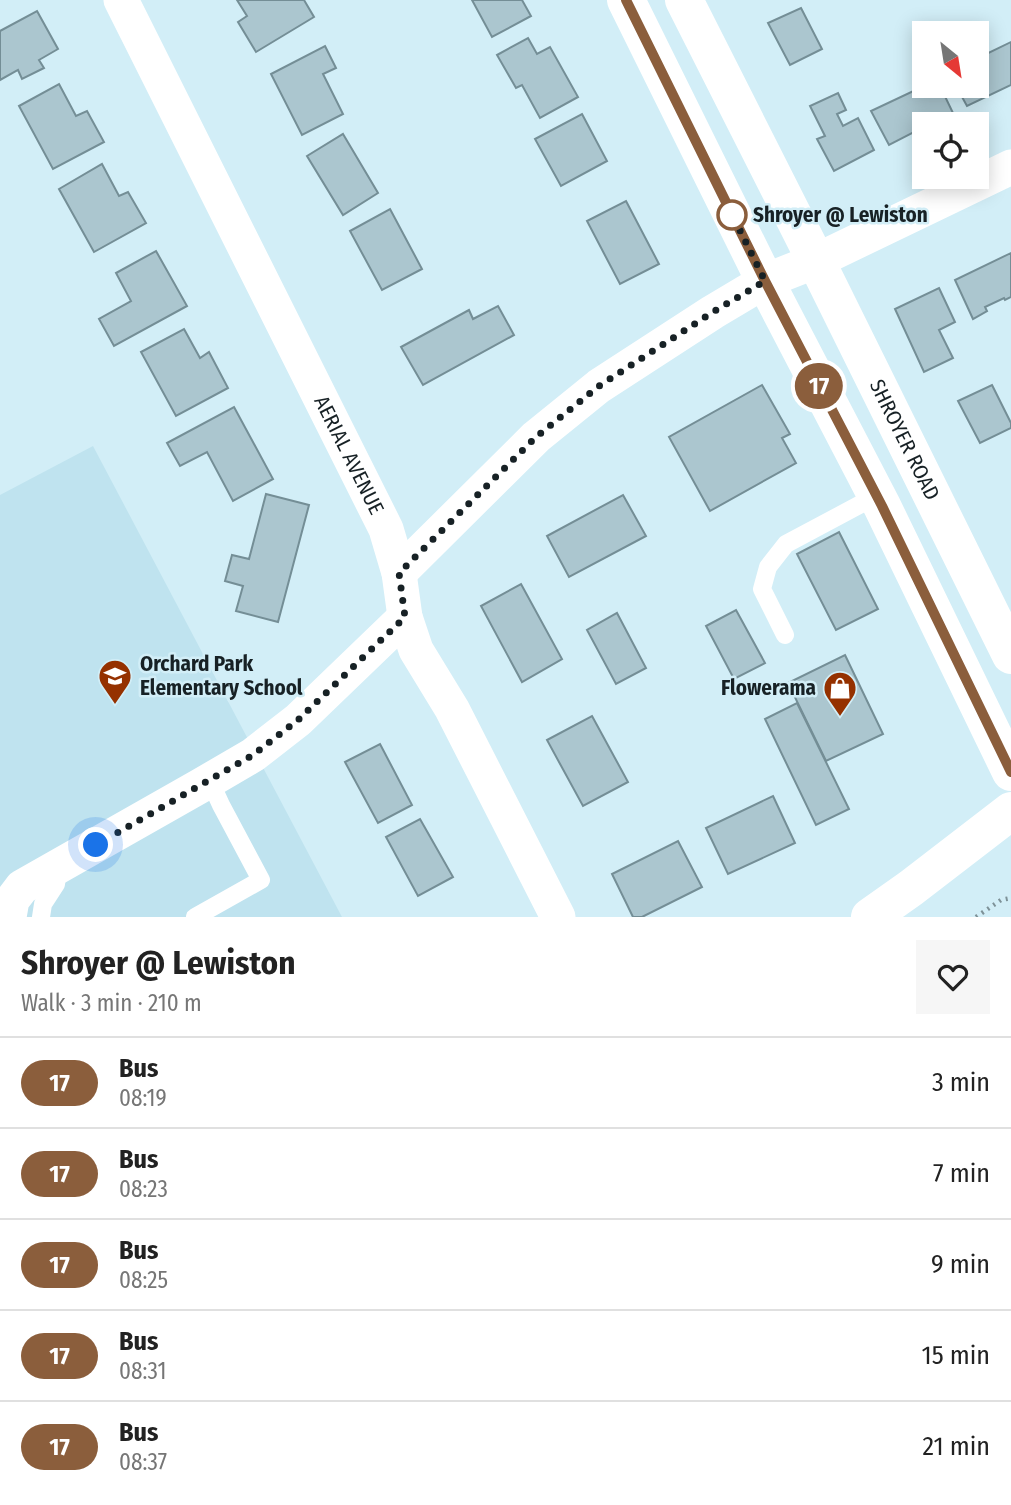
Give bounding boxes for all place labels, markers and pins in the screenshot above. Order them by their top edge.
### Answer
marker: Shroyer @ Lewiston [717,200,747,230]
place label: Shroyer @ Lewiston [753,202,928,228]
place label: Orchard Park Elementary School [140,651,303,701]
school or university icon: Orchard Park Elementary School [96,657,134,706]
shop icon: Flowerama [821,669,859,718]
place label: Flowerama [721,675,816,701]

